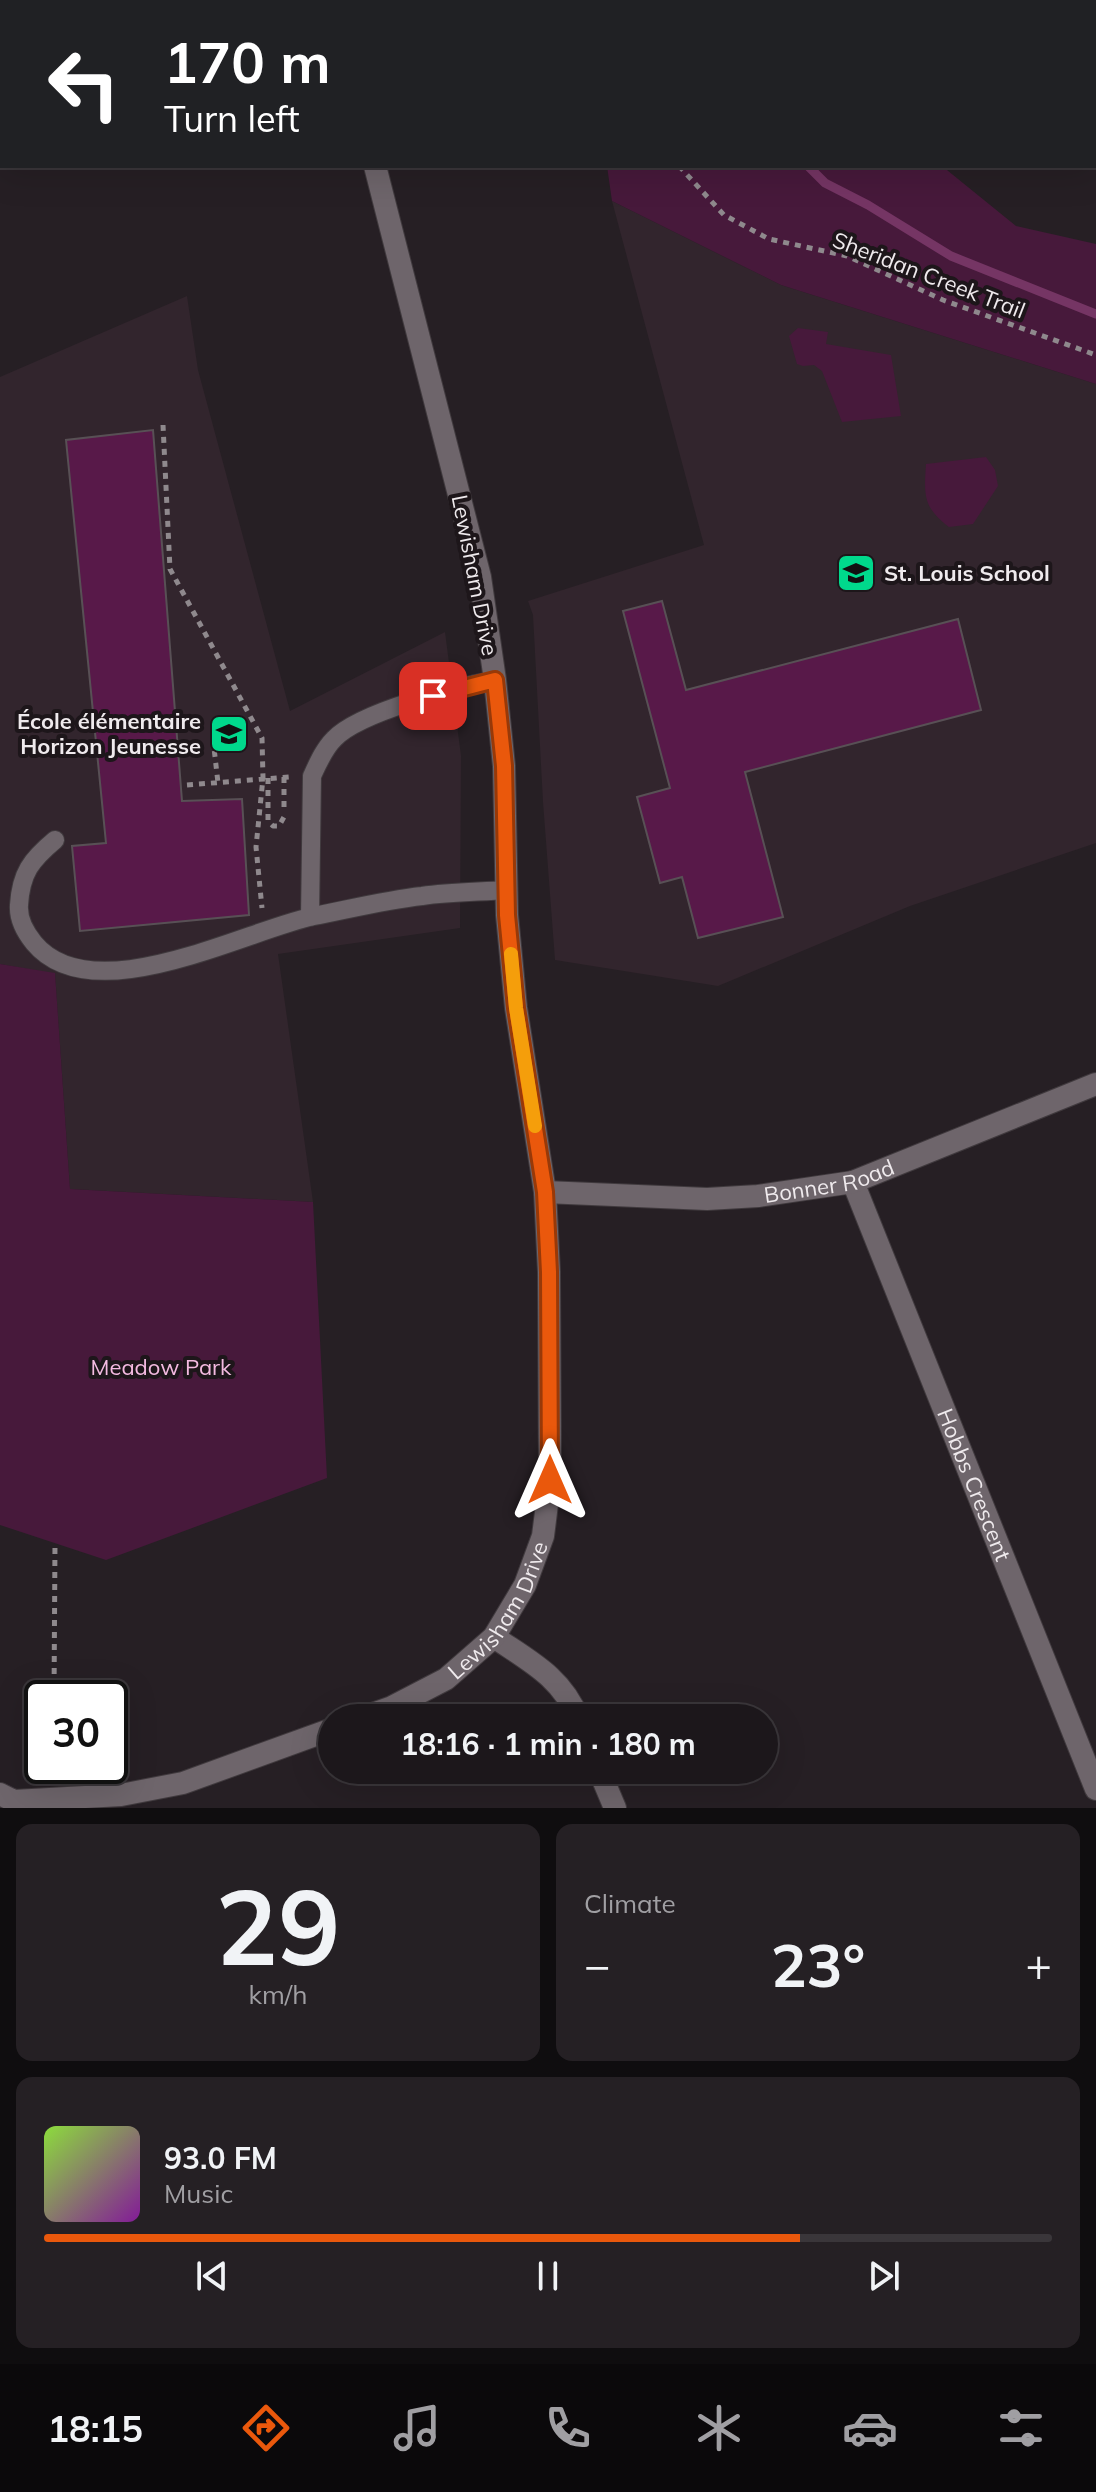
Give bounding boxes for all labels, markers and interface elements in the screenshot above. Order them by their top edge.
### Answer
text: 170 m [164,27,331,97]
icon: left [32,32,136,136]
text: Turn left [164,96,300,141]
street label: Sheridan Creek Trail [829,225,1029,325]
street label: Lewisham Drive [446,492,504,658]
school or university icon: St. Louis School [835,552,877,594]
place label: St. Louis School [884,559,1050,587]
pin [399,662,467,730]
icon: arrive [411,674,455,718]
place label: École élémentaire Horizon Jeunesse [17,707,201,760]
school or university icon: École élémentaire Horizon Jeunesse [208,713,250,755]
street label: Bonner Road [762,1153,898,1209]
park label: Meadow Park [91,1353,232,1381]
street label: Hobbs Crescent [931,1404,1017,1565]
position arrow [508,1438,592,1522]
street label: Lewisham Drive [442,1537,554,1685]
speed limit sign: 30 [24,1680,128,1784]
text: 18:16 · 1 min · 180 m [400,1725,696,1763]
text: 29 [216,1860,340,1991]
text: Climate [584,1887,676,1920]
text: 23° [771,1927,865,2002]
text: − [584,1937,610,1992]
text: + [1026,1937,1052,1992]
text: km/h [249,1978,307,2011]
text: 93.0 FM [164,2139,277,2177]
text: Music [164,2177,233,2210]
icon: previous [190,2254,234,2298]
icon: pause [526,2254,570,2298]
icon: next [862,2254,906,2298]
icon: directions [238,2400,294,2456]
icon: music [389,2400,445,2456]
icon: phone [540,2400,596,2456]
icon: climate [691,2400,747,2456]
icon: car [842,2400,898,2456]
icon: filters [993,2400,1049,2456]
text: 18:15 [47,2406,143,2451]

